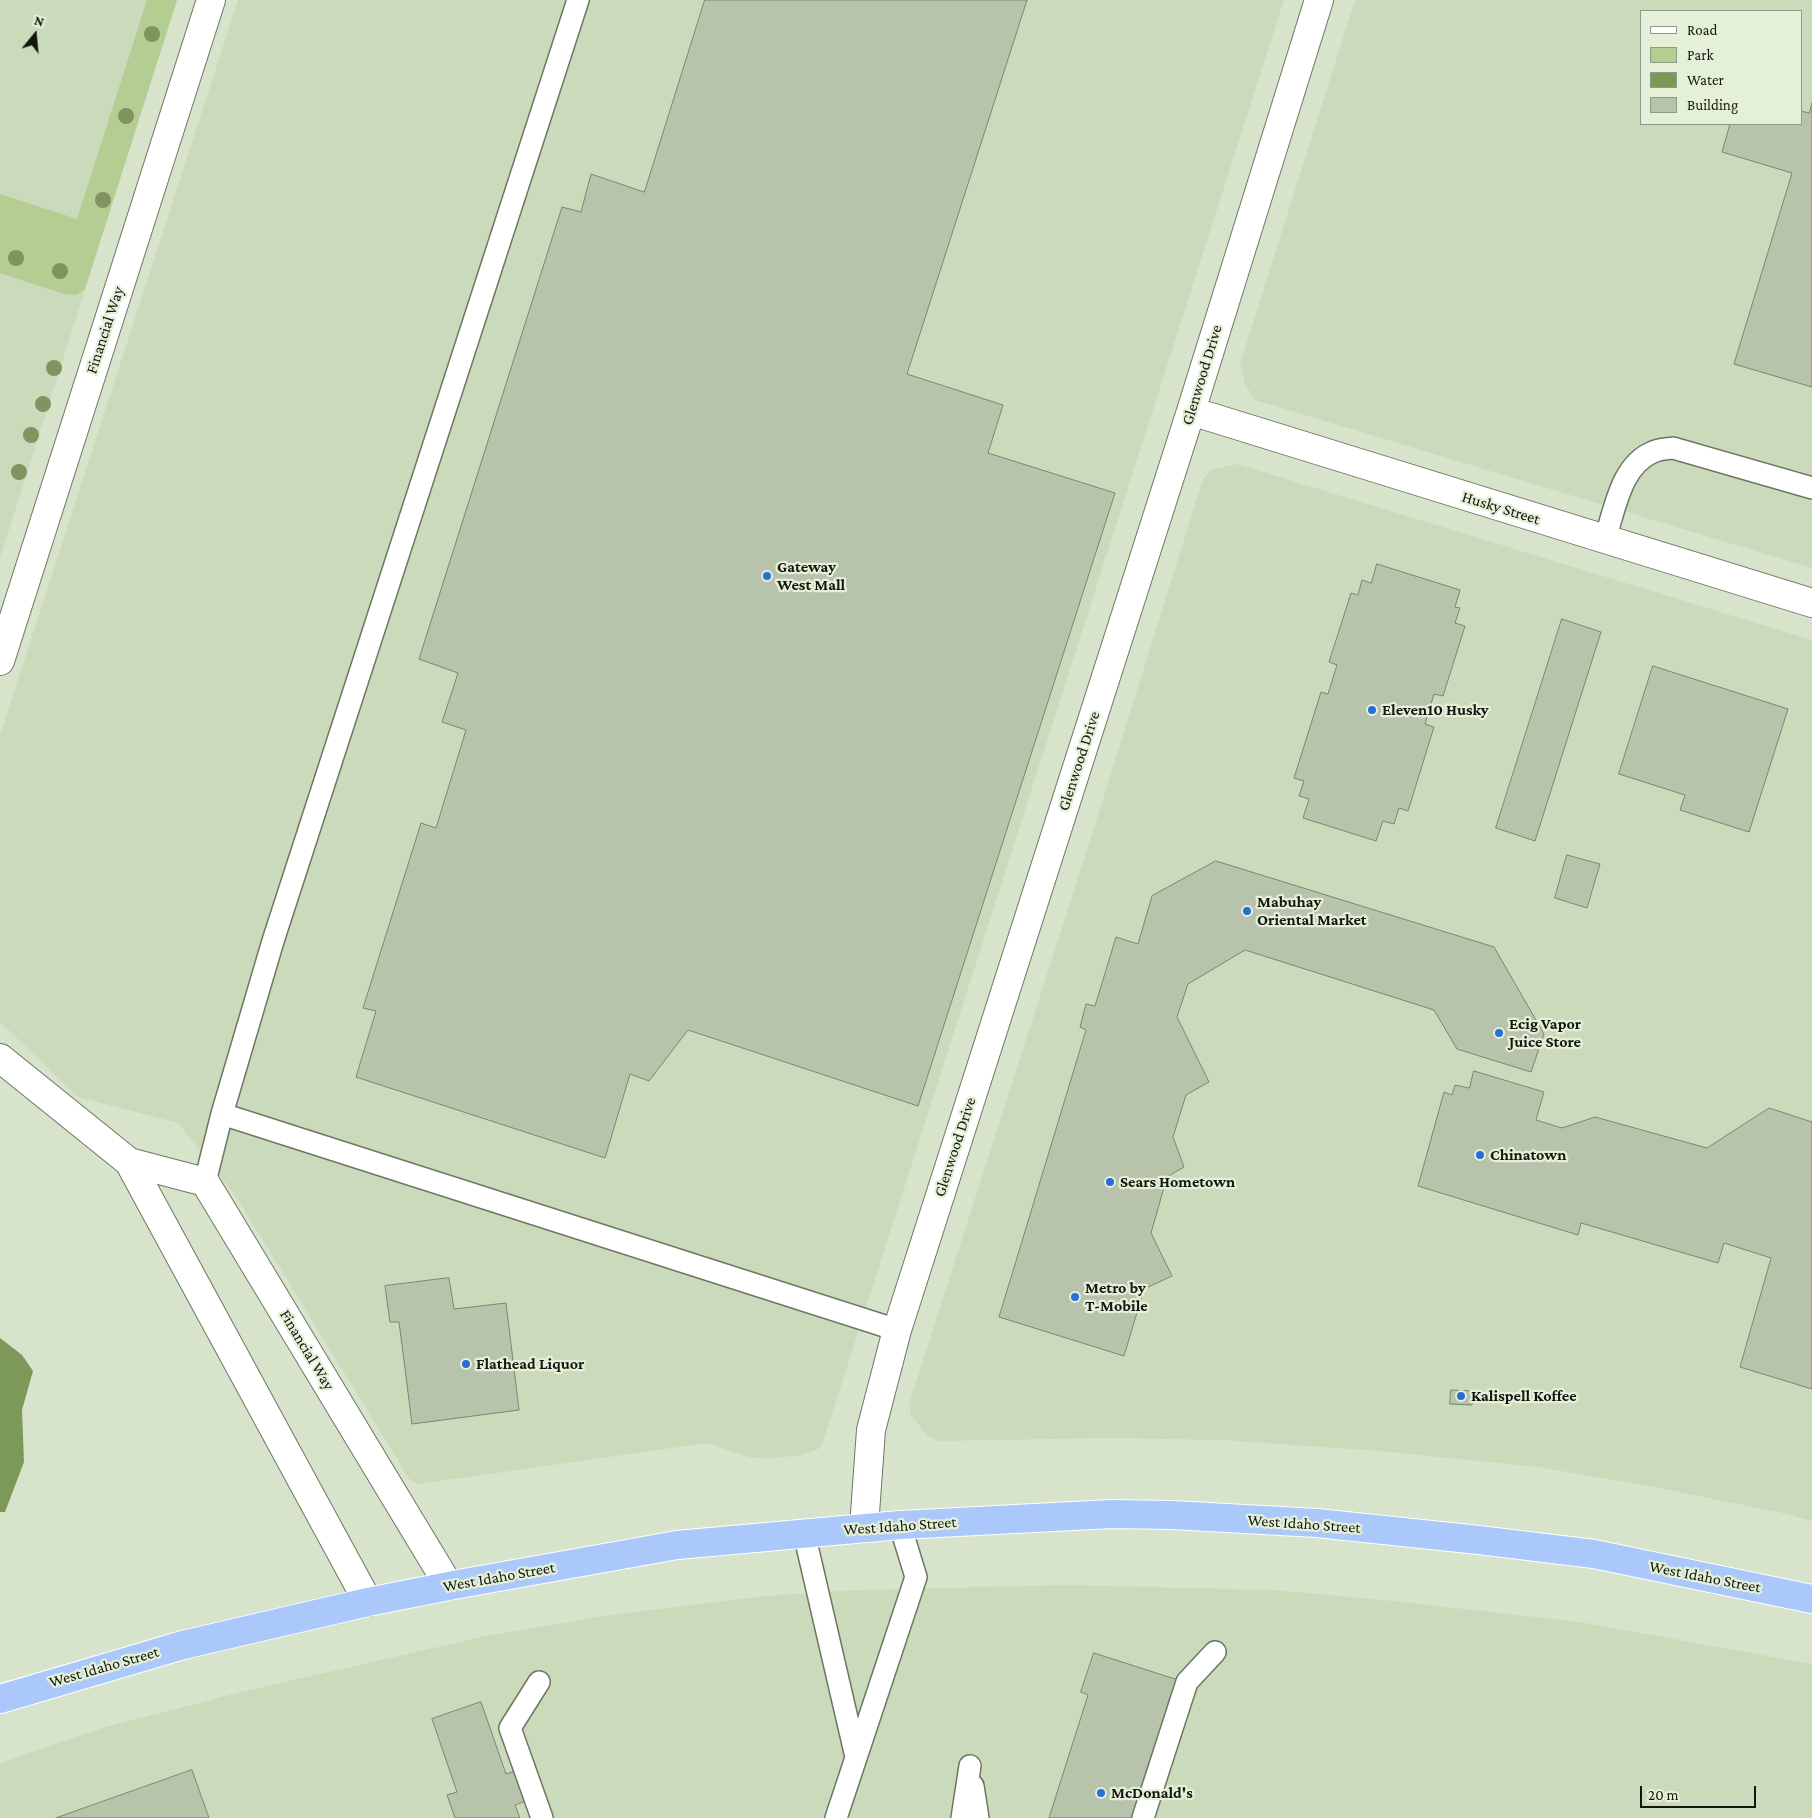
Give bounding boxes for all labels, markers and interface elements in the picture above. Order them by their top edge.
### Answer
north arrow [10,10,60,60]
legend [1640,10,1802,125]
text: N [32,12,46,30]
text: Road [1687,22,1717,38]
text: Park [1687,47,1714,63]
text: Water [1687,72,1724,88]
text: Building [1687,97,1738,113]
street label: Financial Way [82,284,128,376]
street label: Glenwood Drive [1178,323,1226,427]
street label: Husky Street [1460,487,1542,529]
place label: Gateway West Mall [777,557,845,595]
marker: Gateway West Mall [761,570,773,582]
place label: Eleven10 Husky [1382,700,1489,720]
marker: Eleven10 Husky [1366,704,1378,716]
street label: Glenwood Drive [1054,709,1104,813]
place label: Mabuhay Oriental Market [1257,892,1367,930]
marker: Mabuhay Oriental Market [1241,905,1253,917]
place label: Ecig Vapor Juice Store [1509,1014,1581,1052]
marker: Ecig Vapor Juice Store [1493,1027,1505,1039]
street label: Glenwood Drive [930,1095,980,1199]
place label: Chinatown [1490,1145,1566,1165]
marker: Chinatown [1474,1149,1486,1161]
place label: Sears Hometown [1120,1172,1235,1192]
marker: Sears Hometown [1104,1176,1116,1188]
place label: Metro by T-Mobile [1085,1278,1148,1316]
marker: Metro by T-Mobile [1069,1291,1081,1303]
street label: Financial Way [275,1306,339,1394]
place label: Flathead Liquor [476,1354,584,1374]
marker: Flathead Liquor [460,1358,472,1370]
place label: Kalispell Koffee [1471,1386,1577,1406]
marker: Kalispell Koffee [1455,1390,1467,1402]
street label: West Idaho Street [1247,1510,1361,1538]
street label: West Idaho Street [843,1512,957,1540]
street label: West Idaho Street [1648,1557,1762,1597]
street label: West Idaho Street [442,1558,556,1596]
street label: West Idaho Street [47,1642,161,1692]
scale bar [1642,1776,1758,1808]
place label: McDonald's [1111,1783,1193,1803]
marker: McDonald's [1095,1787,1107,1799]
text: 20 m [1648,1787,1679,1803]

